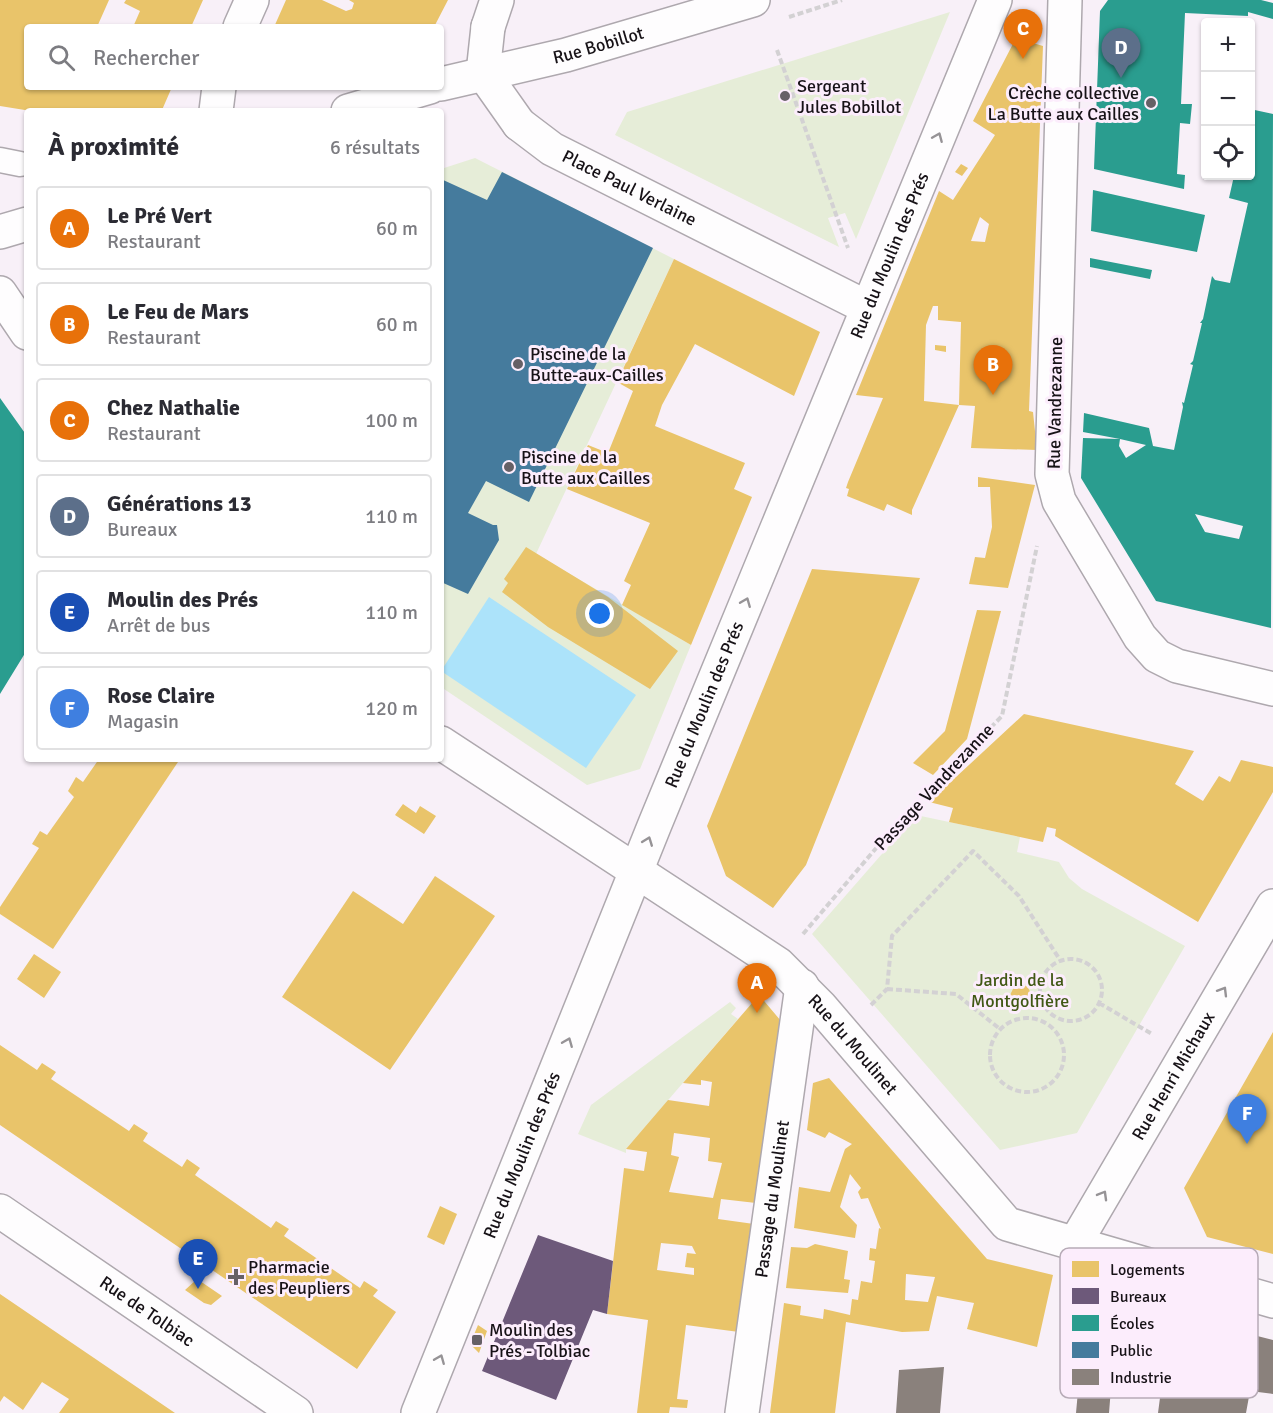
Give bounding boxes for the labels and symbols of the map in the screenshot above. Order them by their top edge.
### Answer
pin: C [1004,10,1042,59]
street label: Rue Bobillot [551,22,646,69]
pin: D [1102,28,1140,78]
place label: Sergeant Jules Bobillot [797,75,901,118]
place label: Crèche collective La Butte aux Cailles [987,82,1139,125]
marker: Sergeant Jules Bobillot [778,89,792,103]
marker: Crèche collective La Butte aux Cailles [1144,96,1158,110]
one-way arrow [931,132,943,143]
street label: Place Paul Verlaine [559,145,700,231]
street label: Rue du Moulin des Prés [846,169,934,342]
street label: Rue Vandrezanne [1043,337,1067,469]
place label: Piscine de la Butte-aux-Cailles [530,343,664,386]
pin: B [974,346,1012,395]
marker: Piscine de la Butte-aux-Cailles [511,357,525,371]
place label: Piscine de la Butte aux Cailles [521,446,650,489]
marker: Piscine de la Butte aux Cailles [502,460,516,474]
one-way arrow [739,598,751,609]
your location [585,599,614,628]
street label: Rue du Moulin des Prés [660,618,748,791]
street label: Passage Vandrezanne [870,719,998,855]
one-way arrow [641,836,654,847]
pin: A [738,964,777,1013]
park label: Jardin de la Montgolfière [971,969,1069,1012]
one-way arrow [1216,987,1228,997]
street label: Rue du Moulinet [804,990,902,1099]
street label: Rue Henri Michaux [1127,1007,1220,1144]
one-way arrow [561,1037,573,1048]
street label: Rue du Moulin des Prés [478,1068,565,1242]
pin: F [1228,1094,1266,1144]
street label: Passage du Moulinet [750,1119,794,1279]
one-way arrow [1096,1191,1107,1201]
pin: E [178,1240,218,1289]
legend [1060,1248,1258,1398]
place label: Pharmacie des Peupliers [248,1256,350,1299]
text: Logements [1110,1260,1185,1280]
marker: Pharmacie des Peupliers [229,1270,243,1284]
street label: Rue de Tolbiac [96,1271,199,1351]
text: Bureaux [1110,1287,1167,1307]
text: Écoles [1110,1314,1154,1334]
place label: Moulin des Prés - Tolbiac [489,1319,590,1362]
marker: Moulin des Prés - Tolbiac [470,1333,484,1347]
text: Public [1110,1341,1153,1361]
one-way arrow [433,1354,445,1365]
text: Industrie [1110,1368,1172,1388]

